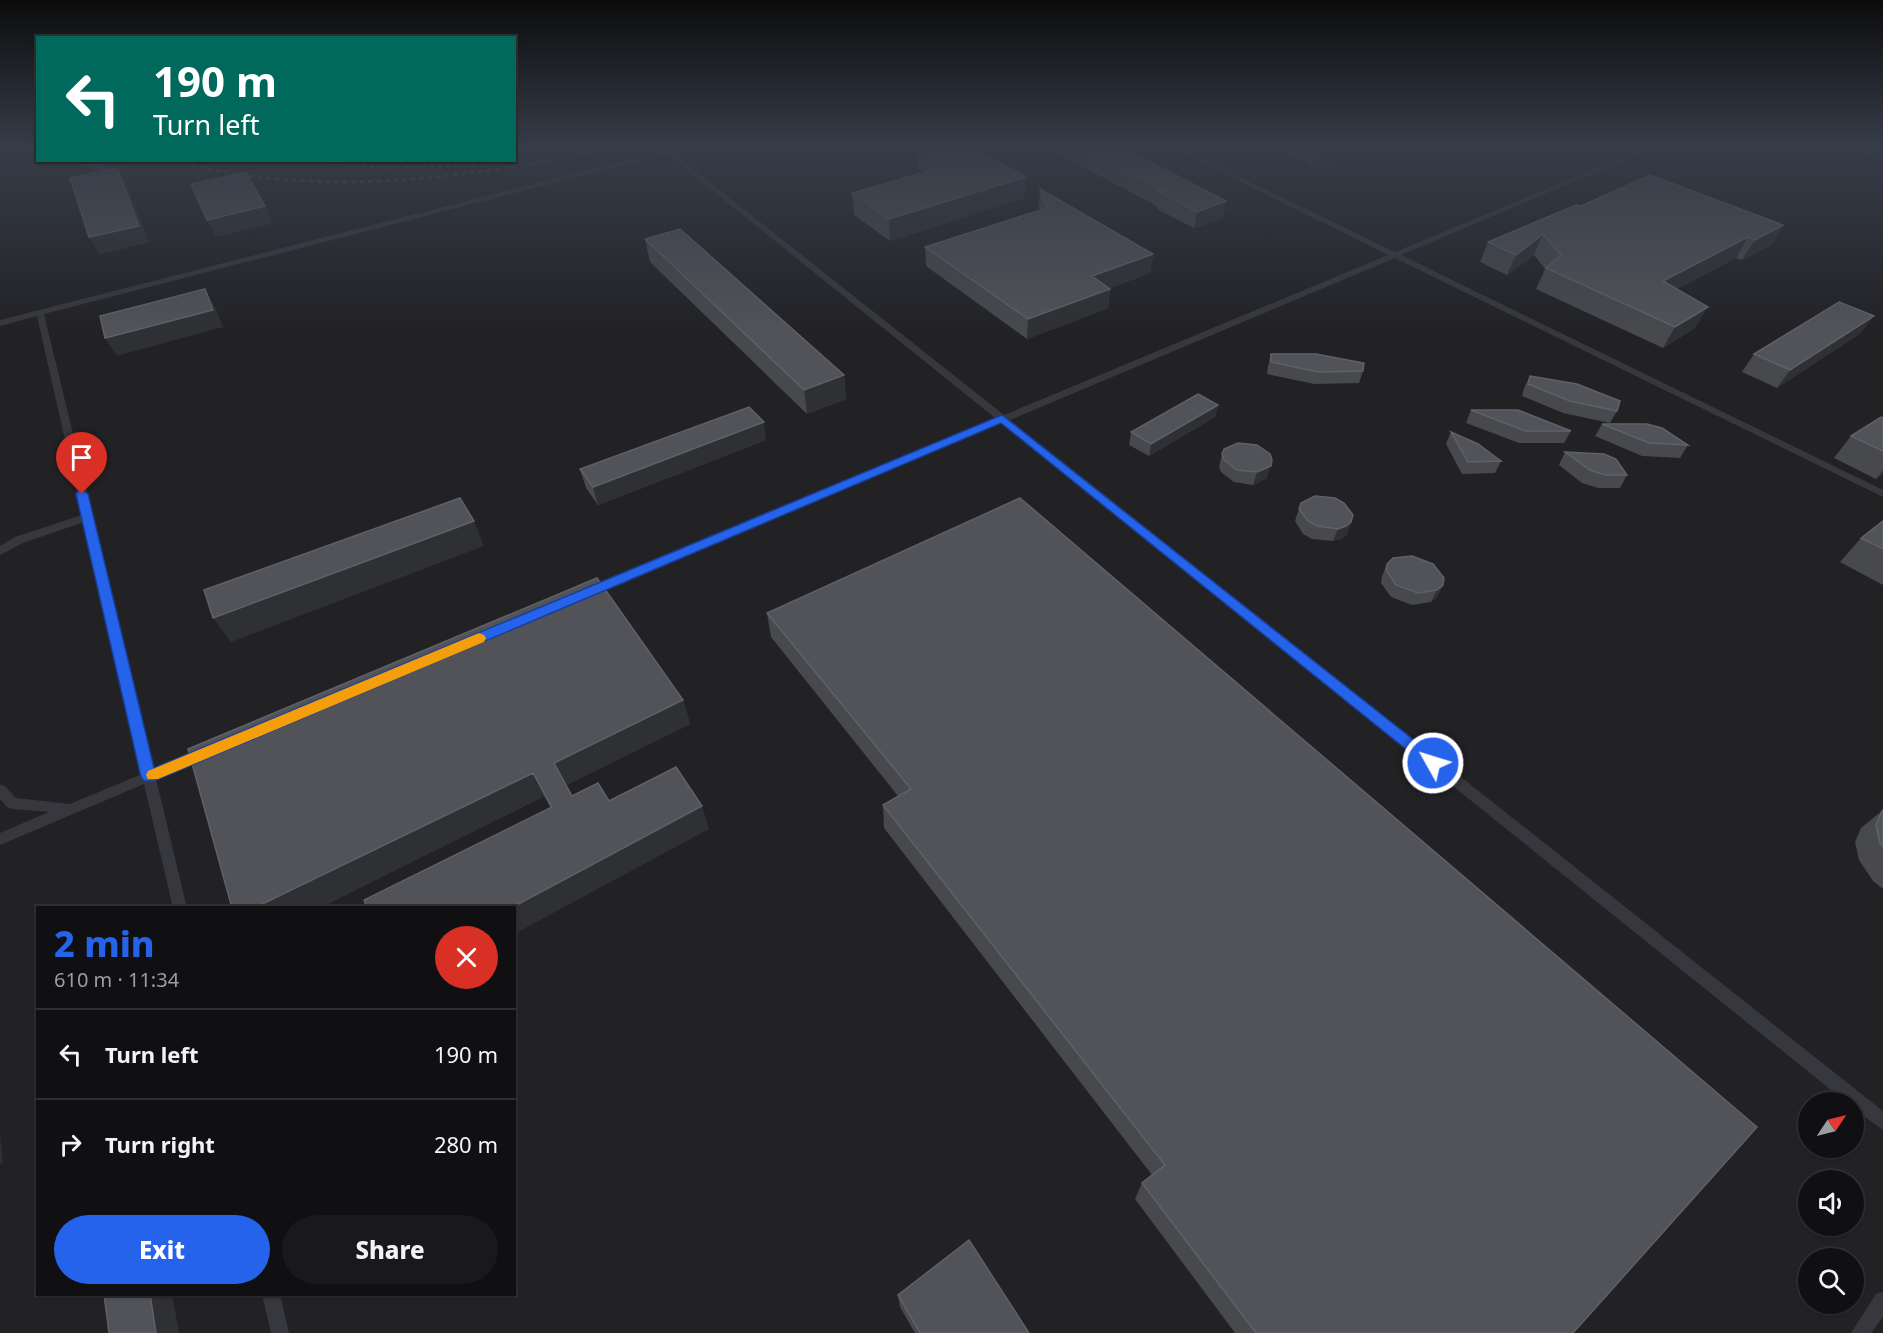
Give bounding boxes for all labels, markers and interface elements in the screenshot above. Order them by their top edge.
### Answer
text: 190 m [153,52,277,109]
icon: left [54,60,132,138]
text: Turn left [153,106,259,143]
pin [56,432,107,494]
icon: arrive [65,441,98,474]
position arrow [1401,731,1465,795]
text: 2 min [54,919,155,968]
button: close [435,926,498,989]
text: 610 m · 11:34 [54,966,179,993]
icon: left [54,1038,87,1071]
text: Turn left [105,1039,199,1069]
text: 190 m [434,1039,498,1069]
north arrow [1798,1092,1864,1158]
map controls [1798,1092,1864,1314]
icon: right [54,1128,87,1161]
text: Turn right [105,1129,215,1159]
text: 280 m [434,1129,498,1159]
button: sound [1798,1170,1864,1236]
button: Exit [54,1215,270,1284]
button: Share [282,1215,498,1284]
button: search [1798,1248,1864,1314]

